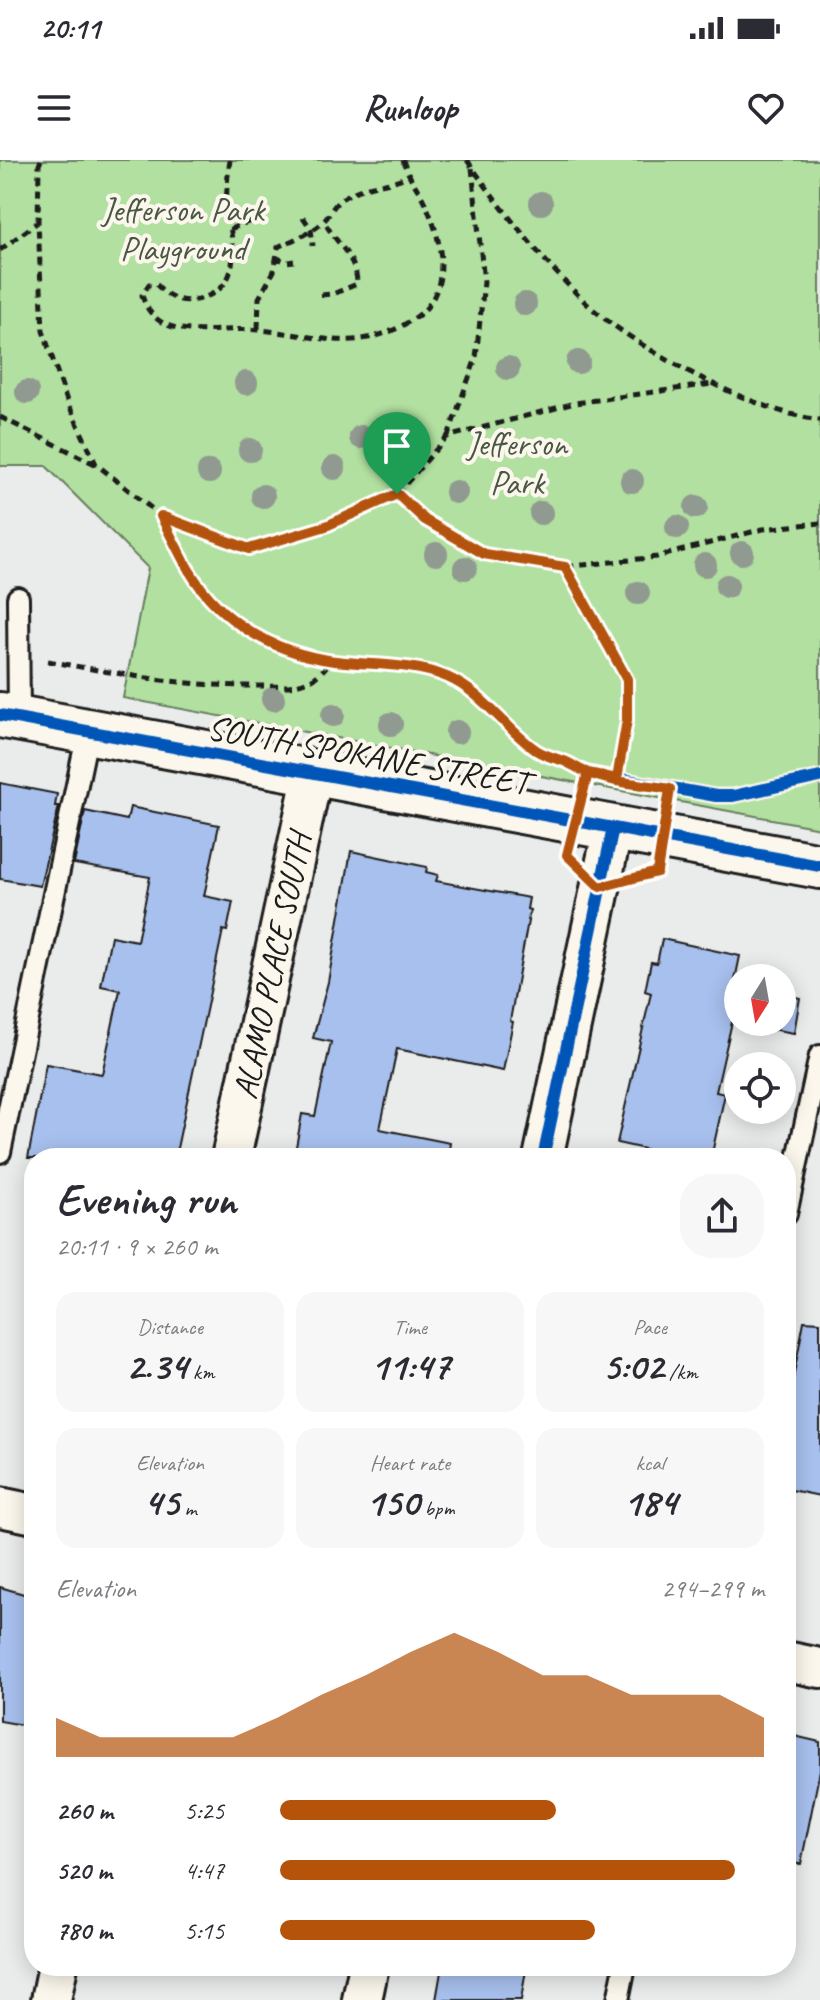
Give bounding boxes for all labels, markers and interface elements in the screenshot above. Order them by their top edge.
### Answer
text: 20:11 [40,9,100,47]
text: Runloop [363,85,457,131]
icon: menu [32,86,76,130]
icon: heart [744,86,788,130]
park label: Jefferson Park Playground [100,188,267,270]
pin [363,412,431,494]
park label: Jefferson Park [465,422,569,504]
icon: arrive [375,424,419,468]
street label: SOUTH SPOKANE STREET [204,706,540,806]
street label: ALAMO PLACE SOUTH [223,825,322,1103]
north arrow [724,964,796,1036]
map controls [724,964,796,1124]
button: locate [724,1052,796,1124]
text: Evening run [56,1172,236,1227]
button: share [680,1174,764,1258]
text: 20:11 · 9 × 260 m [56,1230,217,1263]
text: Distance [137,1313,203,1341]
text: Time [393,1313,427,1341]
text: Pace [633,1313,667,1341]
text: 2.34 [126,1341,188,1391]
text: 11:47 [370,1341,450,1391]
text: 5:02 [602,1341,664,1391]
text: km [188,1358,214,1386]
text: /km [664,1358,698,1386]
text: Elevation [136,1449,204,1477]
text: Heart rate [370,1449,450,1477]
text: kcal [635,1449,665,1477]
text: 45 [143,1477,179,1527]
text: 150 [366,1477,419,1527]
text: 184 [623,1477,677,1527]
text: m [179,1494,197,1522]
text: bpm [419,1494,454,1522]
text: Elevation [56,1572,136,1605]
text: 294–299 m [661,1572,764,1605]
text: 260 m [56,1794,113,1827]
text: 5:25 [184,1794,224,1827]
text: 520 m [56,1854,112,1887]
text: 4:47 [184,1854,224,1887]
text: 780 m [56,1914,112,1947]
text: 5:15 [184,1914,224,1947]

